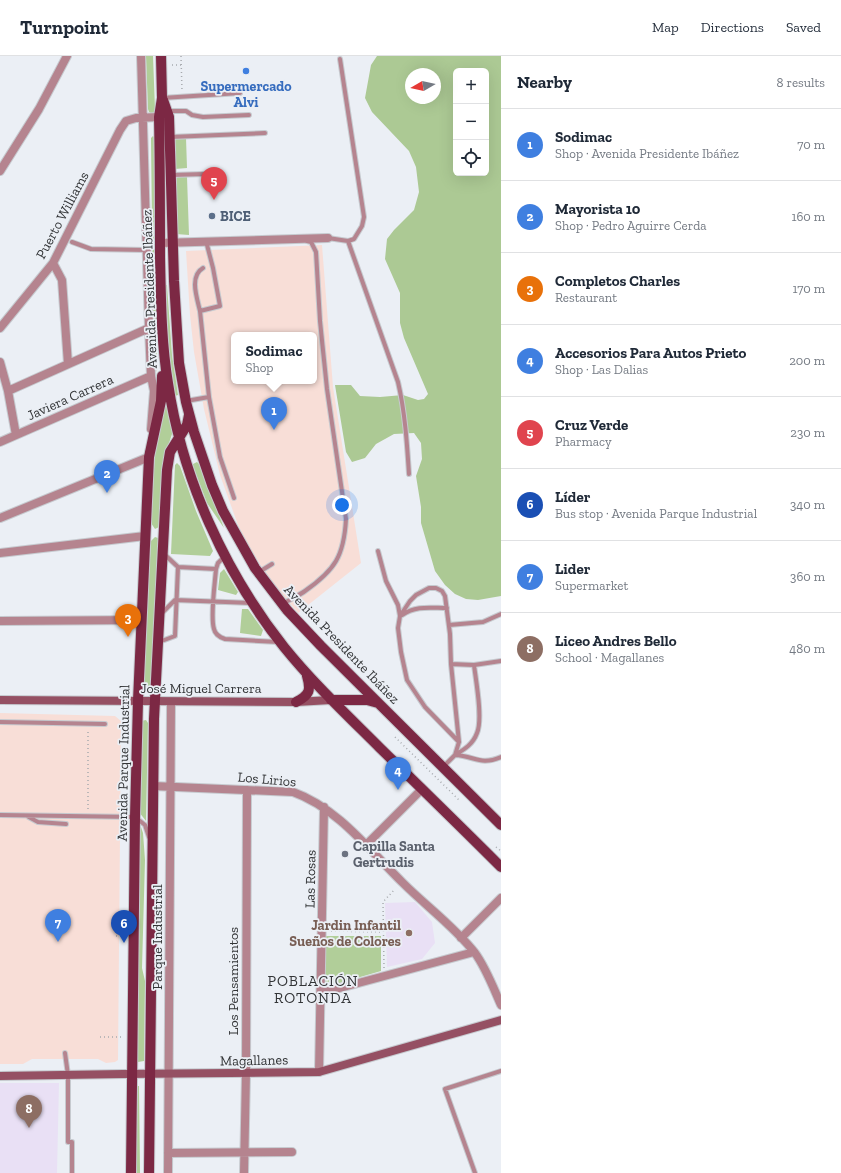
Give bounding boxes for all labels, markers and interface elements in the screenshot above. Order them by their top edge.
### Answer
text: Turnpoint [20,16,108,39]
text: Map [652,19,679,36]
text: Directions [701,19,764,36]
text: Saved [786,19,821,36]
marker: Supermercado Alvi [241,66,251,76]
north arrow [405,68,441,104]
map controls [453,68,489,176]
button: + [453,68,489,104]
text: Nearby [517,72,572,92]
text: 8 results [777,75,825,90]
place label: Supermercado Alvi [200,78,292,111]
button: − [453,104,489,140]
text: Sodimac [555,128,612,146]
text: 1 [527,137,533,152]
text: 70 m [797,137,825,152]
button: locate [453,140,489,176]
text: Shop · Avenida Presidente Ibáñez [555,146,739,161]
pin: 5 [201,167,227,200]
street label: Puerto Williams [32,169,93,262]
text: Mayorista 10 [555,200,640,218]
place label: BICE [220,208,251,225]
street label: Avenida Presidente Ibáñez [138,209,161,369]
text: 2 [527,209,533,224]
text: 160 m [791,209,825,224]
marker: BICE [207,211,217,221]
text: Shop · Pedro Aguirre Cerda [555,218,707,233]
text: Completos Charles [555,272,680,290]
text: 3 [527,281,533,296]
text: 170 m [792,281,825,296]
text: Restaurant [555,290,617,305]
popup [231,332,317,384]
text: Sodimac [245,342,303,360]
text: Accesorios Para Autos Prieto [555,344,746,362]
text: 4 [526,353,534,368]
text: 200 m [789,353,825,368]
text: Shop [245,360,274,375]
text: Shop · Las Dalias [555,362,648,377]
street label: Javiera Carrera [24,371,116,424]
pin: 1 [261,397,287,430]
text: Cruz Verde [555,416,628,434]
text: 5 [527,425,533,440]
text: 230 m [790,425,825,440]
text: Pharmacy [555,434,612,449]
pin: 2 [94,460,120,493]
text: Líder [555,488,590,506]
your location [332,495,352,515]
text: 6 [527,497,533,512]
text: 340 m [790,497,825,512]
text: Bus stop · Avenida Parque Industrial [555,506,757,521]
text: Lider [555,560,590,578]
text: 7 [527,569,533,584]
text: 360 m [790,569,825,584]
text: Supermarket [555,578,628,593]
street label: Avenida Presidente Ibáñez [280,581,403,708]
pin: 3 [115,604,141,637]
text: Liceo Andres Bello [555,632,677,650]
text: 8 [526,641,534,656]
text: 480 m [789,641,825,656]
text: School · Magallanes [555,650,664,665]
street label: José Miguel Carrera [140,680,262,697]
street label: Avenida Parque Industrial [114,684,133,842]
pin: 4 [385,757,411,790]
street label: Los Lirios [237,768,297,791]
place label: Capilla Santa Gertrudis [353,838,435,871]
marker: Capilla Santa Gertrudis [340,849,350,859]
street label: Las Rosas [301,850,320,908]
street label: Parque Industrial [149,884,166,990]
pin: 7 [45,909,71,942]
pin: 6 [111,910,137,943]
place label: Jardin Infantil Sueños de Colores [289,917,402,950]
street label: Los Pensamientos [225,927,242,1035]
marker: Jardin Infantil Sueños de Colores [404,928,414,938]
district label: POBLACIÓN ROTONDA [267,972,359,1007]
street label: Magallanes [220,1051,288,1070]
pin: 8 [16,1095,42,1128]

